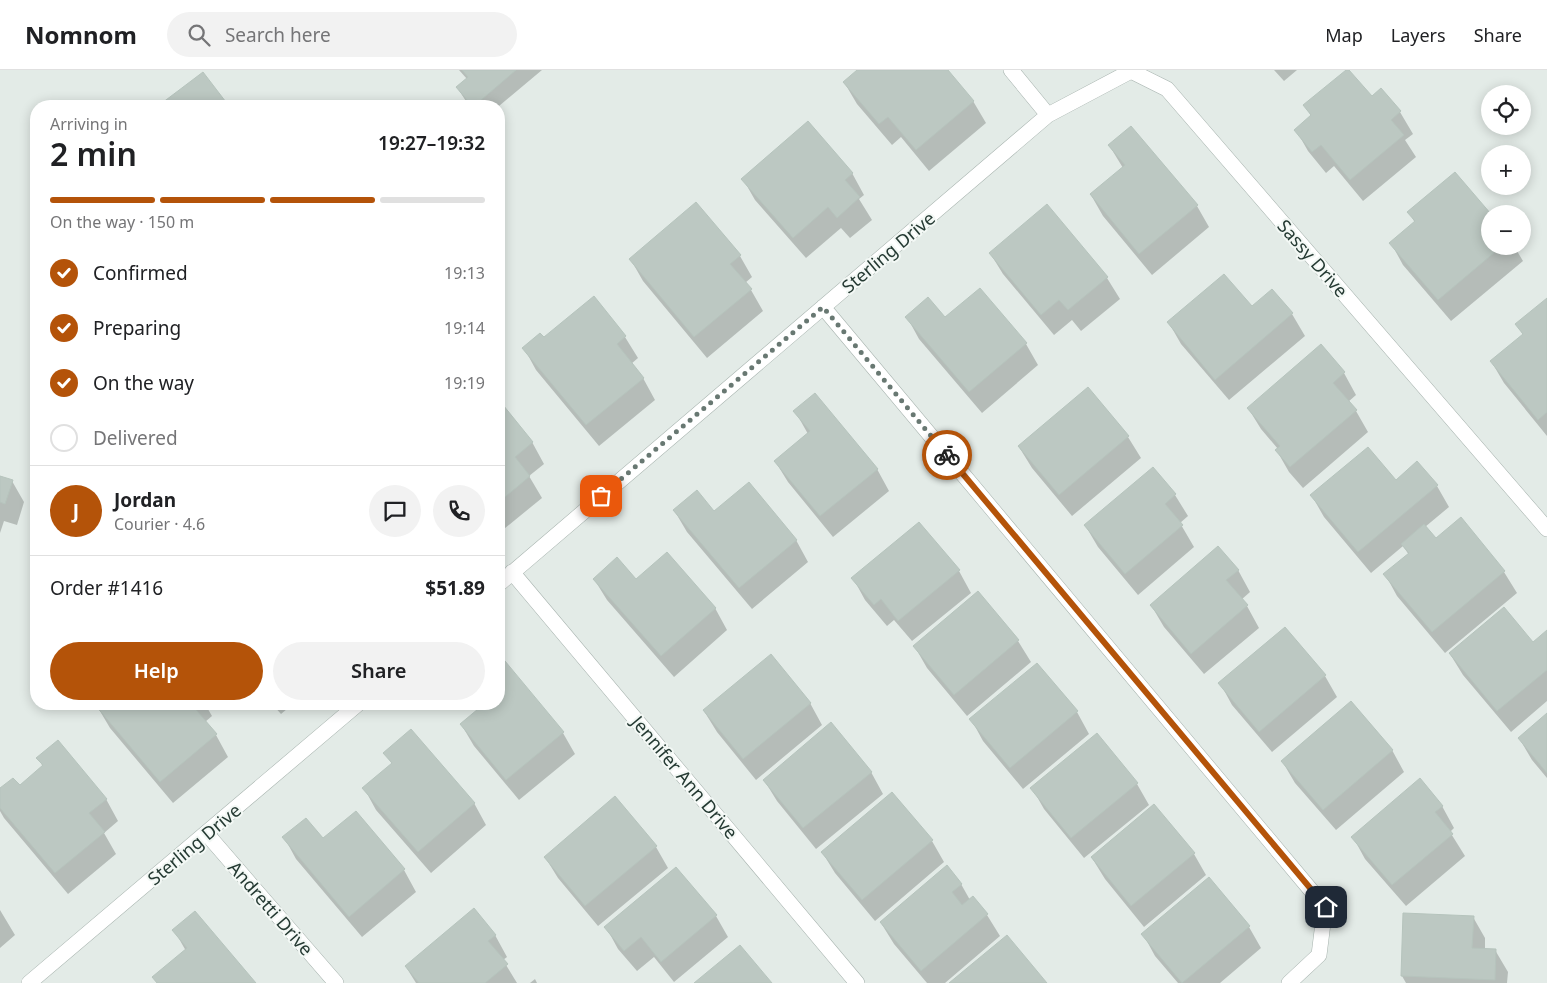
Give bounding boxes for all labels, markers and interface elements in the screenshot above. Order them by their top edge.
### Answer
search box [167,12,517,57]
text: Nomnom [25,18,137,51]
icon: search [185,21,213,49]
text: Search here [225,22,331,48]
text: Map [1325,23,1363,47]
text: Layers [1391,23,1446,47]
text: Share [1474,23,1522,47]
map controls [1481,85,1531,255]
button: locate [1481,85,1531,135]
text: Arriving in [50,113,128,135]
text: 19:27–19:32 [378,130,485,156]
text: 2 min [50,132,137,175]
button: + [1481,145,1531,195]
button: − [1481,205,1531,255]
street label: Sterling Drive [836,206,940,298]
text: On the way · 150 m [50,211,194,233]
street label: Sassy Drive [1273,214,1353,302]
icon: check [50,259,78,287]
text: Confirmed [93,260,188,286]
text: 19:13 [444,262,485,284]
icon: check [50,314,78,342]
text: Preparing [93,315,181,341]
text: 19:14 [444,317,485,339]
icon: check [50,369,78,397]
text: On the way [93,370,194,396]
text: 19:19 [444,372,485,394]
text: Delivered [93,425,178,451]
courier [922,430,972,480]
icon: bike [933,441,961,469]
pin [580,475,622,517]
icon: bag [587,482,615,510]
button: chat [369,485,421,537]
button: phone [433,485,485,537]
text: Jordan [114,487,176,513]
text: J [73,498,79,524]
text: Courier · 4.6 [114,513,205,535]
text: Order #1416 [50,575,163,601]
text: $51.89 [425,575,485,601]
button: Help [50,642,263,700]
button: Share [273,642,485,700]
street label: Jennifer Ann Drive [625,709,743,843]
street label: Sterling Drive [142,798,246,890]
street label: Andretti Drive [223,856,319,960]
pin [1305,886,1347,928]
icon: home [1312,893,1340,921]

